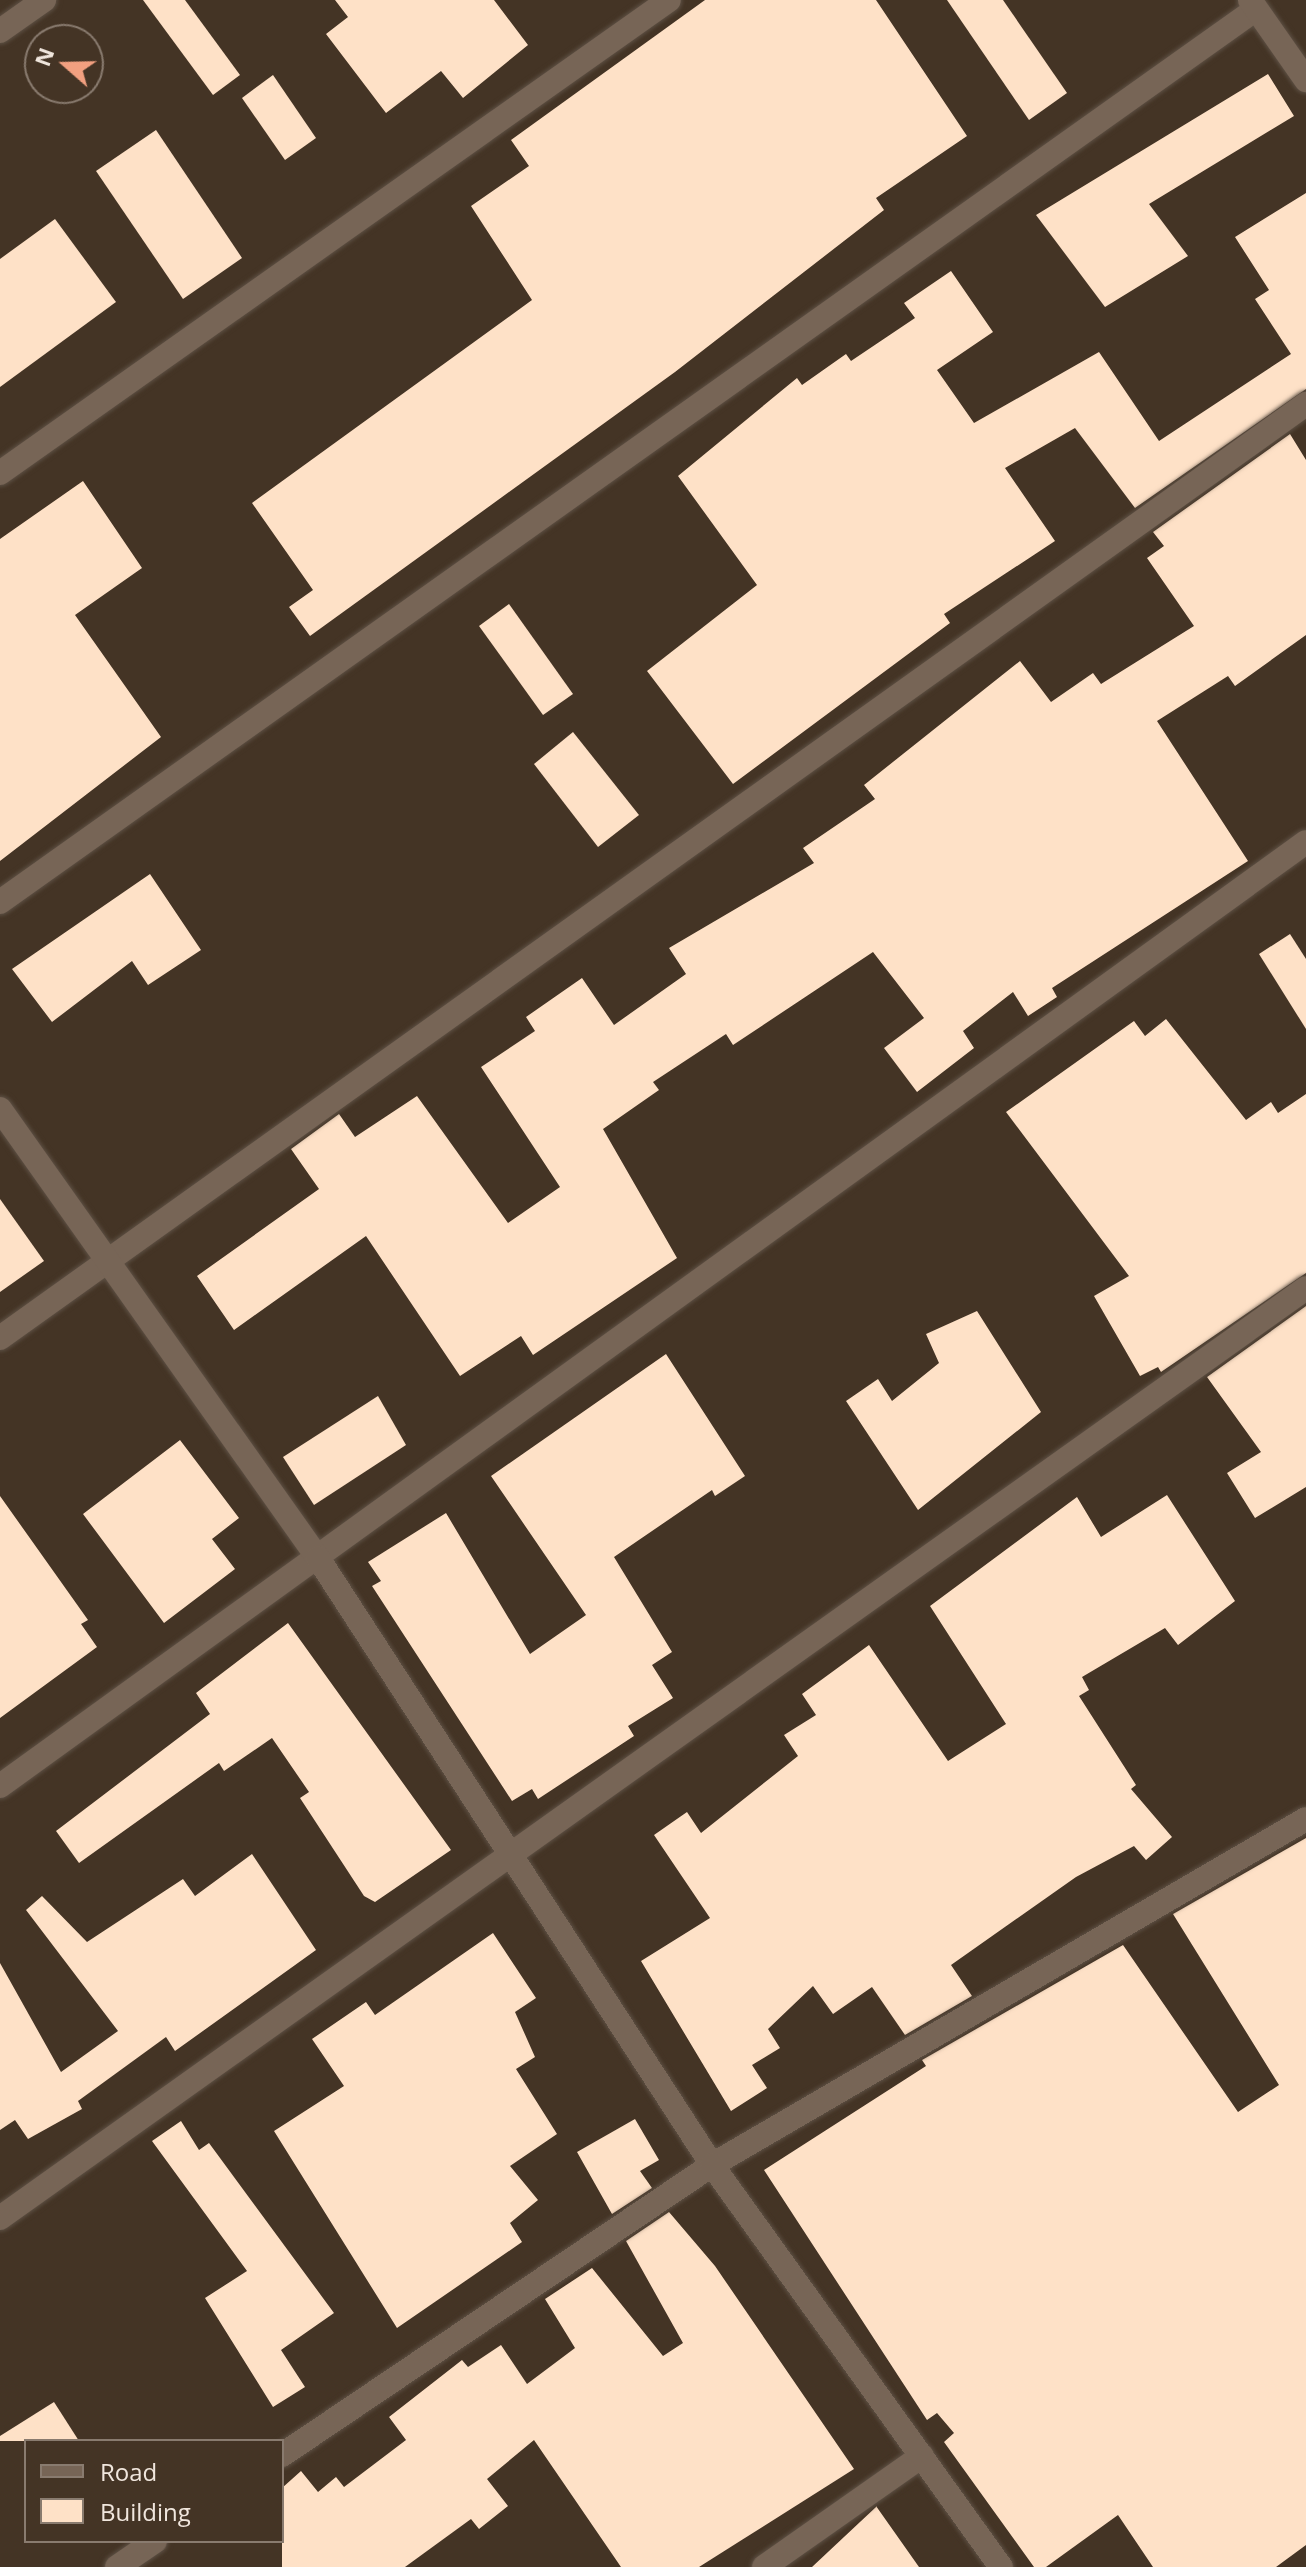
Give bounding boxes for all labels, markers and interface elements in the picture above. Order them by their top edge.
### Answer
north arrow [24,24,104,104]
text: N [26,43,60,70]
legend [24,2439,284,2543]
text: Road [100,2455,157,2488]
text: Building [100,2495,191,2528]

